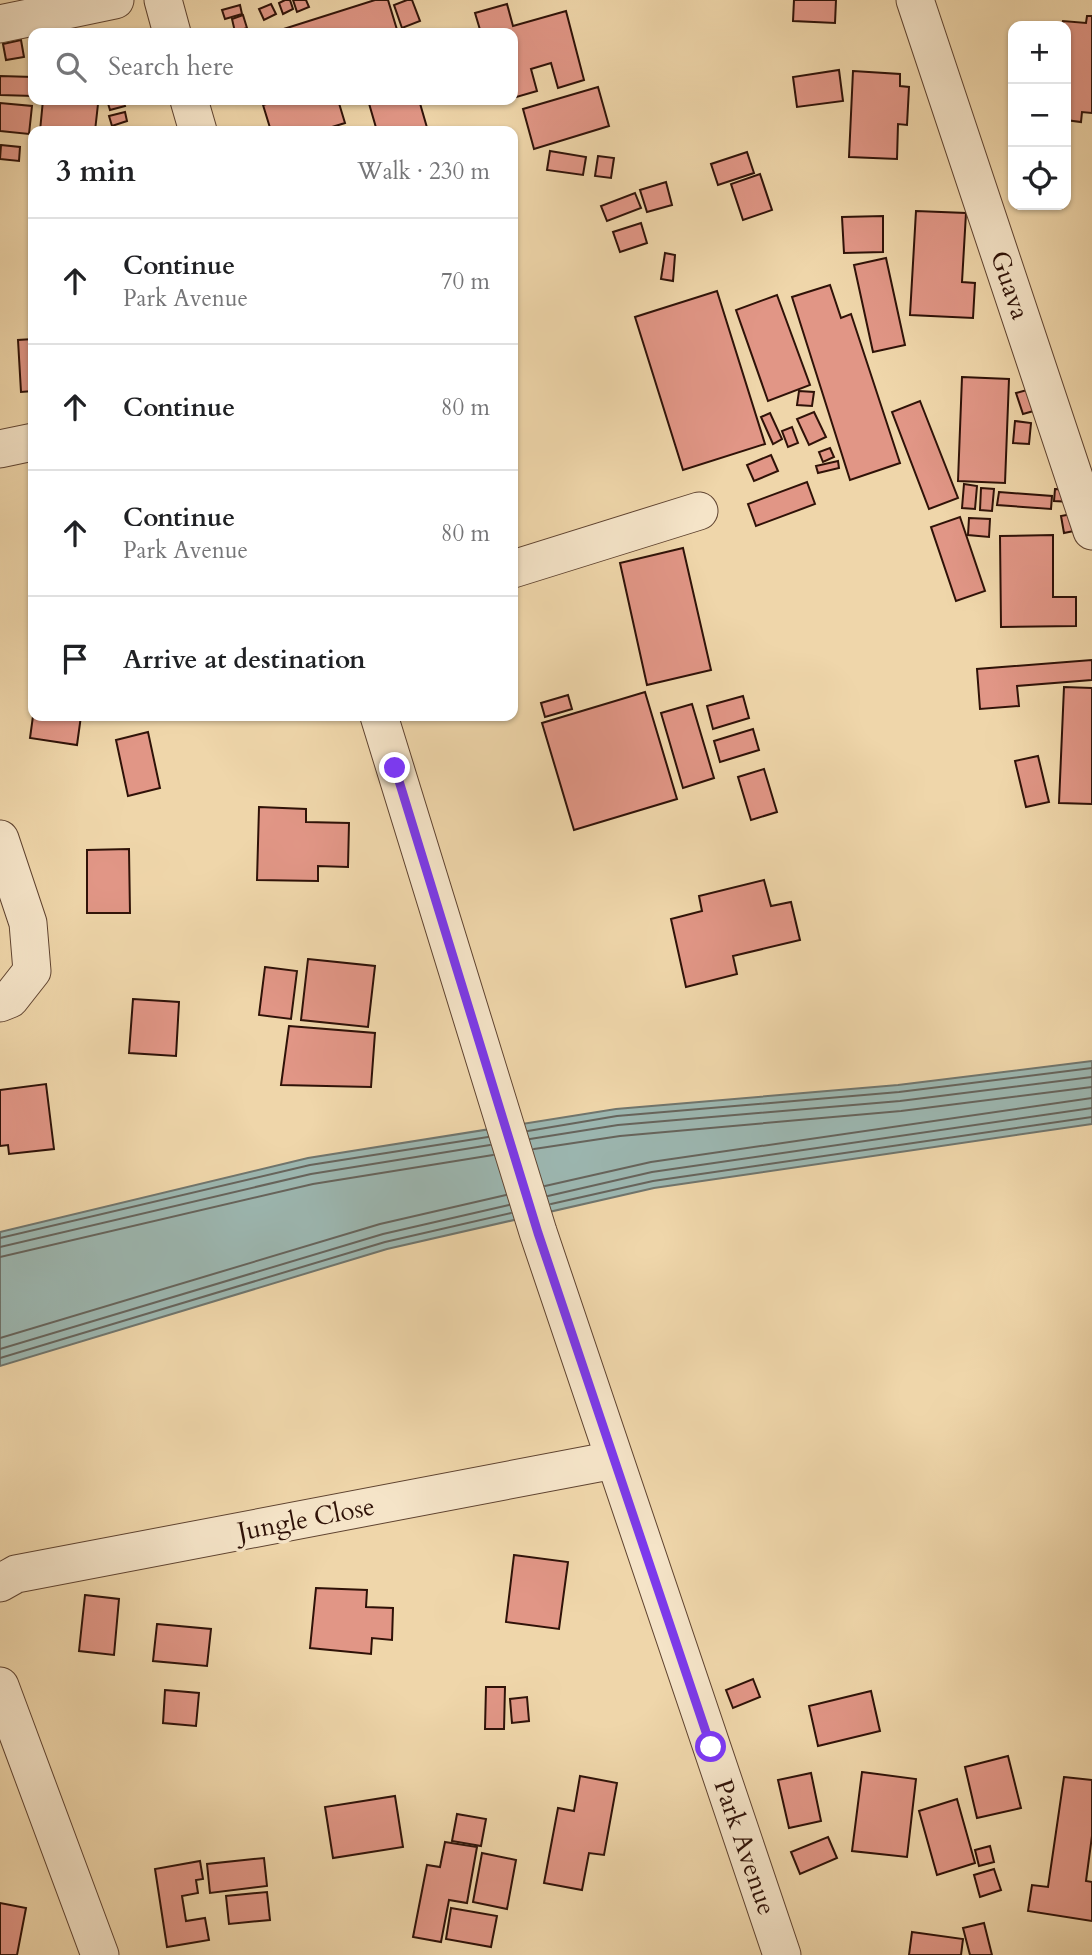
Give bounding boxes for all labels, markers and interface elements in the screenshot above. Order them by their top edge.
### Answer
map controls [1008,21,1071,210]
button: + [1008,21,1071,84]
search box [28,28,518,105]
icon: search [52,48,90,86]
text: Search here [108,49,234,84]
button: − [1008,84,1071,147]
button: locate [1008,147,1071,210]
text: 3 min [56,151,136,192]
text: Walk · 230 m [357,156,490,187]
street label: Guava [982,246,1038,324]
text: Continue [123,248,235,283]
icon: ahead [56,262,94,300]
text: 70 m [441,266,490,297]
text: Park Avenue [123,283,248,314]
icon: ahead [56,388,94,426]
text: Continue [123,390,235,425]
text: 80 m [441,392,490,423]
text: Continue [123,500,235,535]
icon: ahead [56,514,94,552]
text: 80 m [441,518,490,549]
text: Park Avenue [123,535,248,566]
icon: arrive [56,640,94,678]
text: Arrive at destination [123,642,366,677]
route end [379,752,410,783]
street label: Jungle Close [231,1489,378,1550]
route start [695,1731,726,1762]
street label: Park Avenue [705,1774,785,1920]

